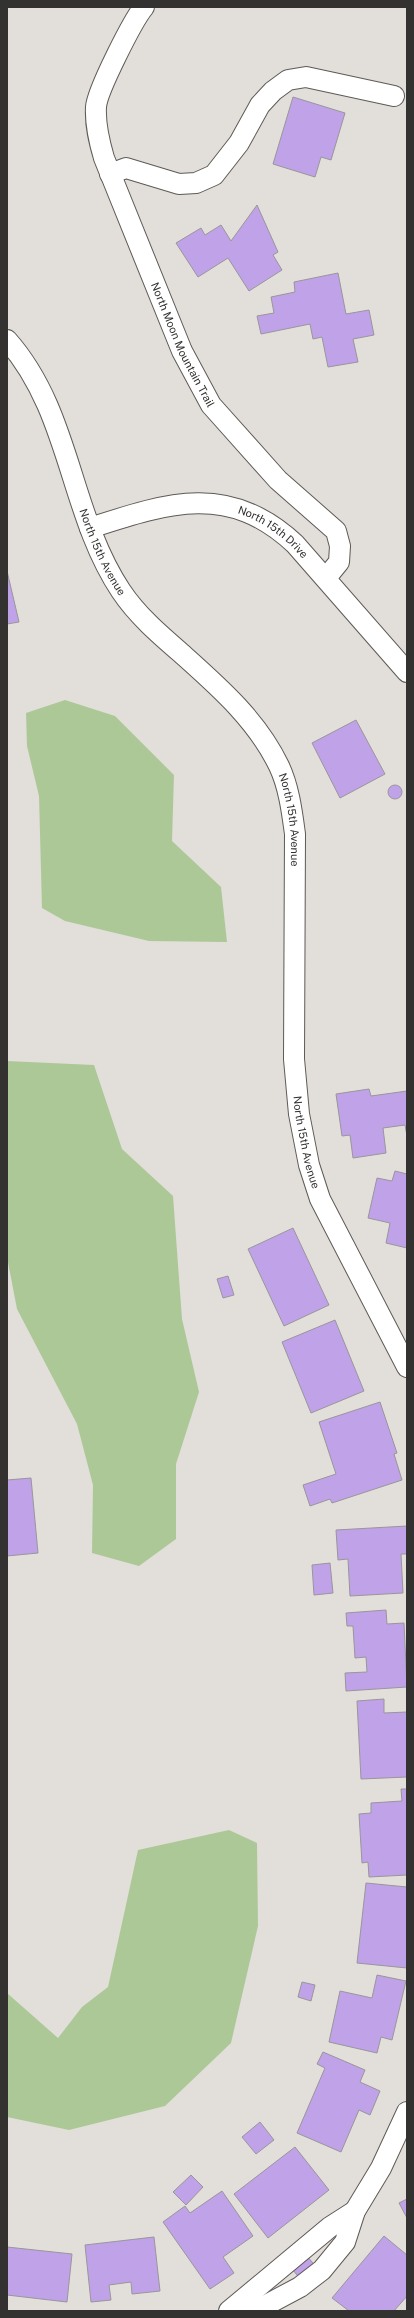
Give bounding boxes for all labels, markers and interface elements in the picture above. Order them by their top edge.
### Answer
street label: North Moon Mountain Trail [149,281,217,409]
street label: North 15th Drive [237,504,310,560]
street label: North 15th Avenue [77,507,128,598]
street label: North 15th Avenue [277,771,301,867]
street label: North 15th Avenue [291,1095,322,1190]

